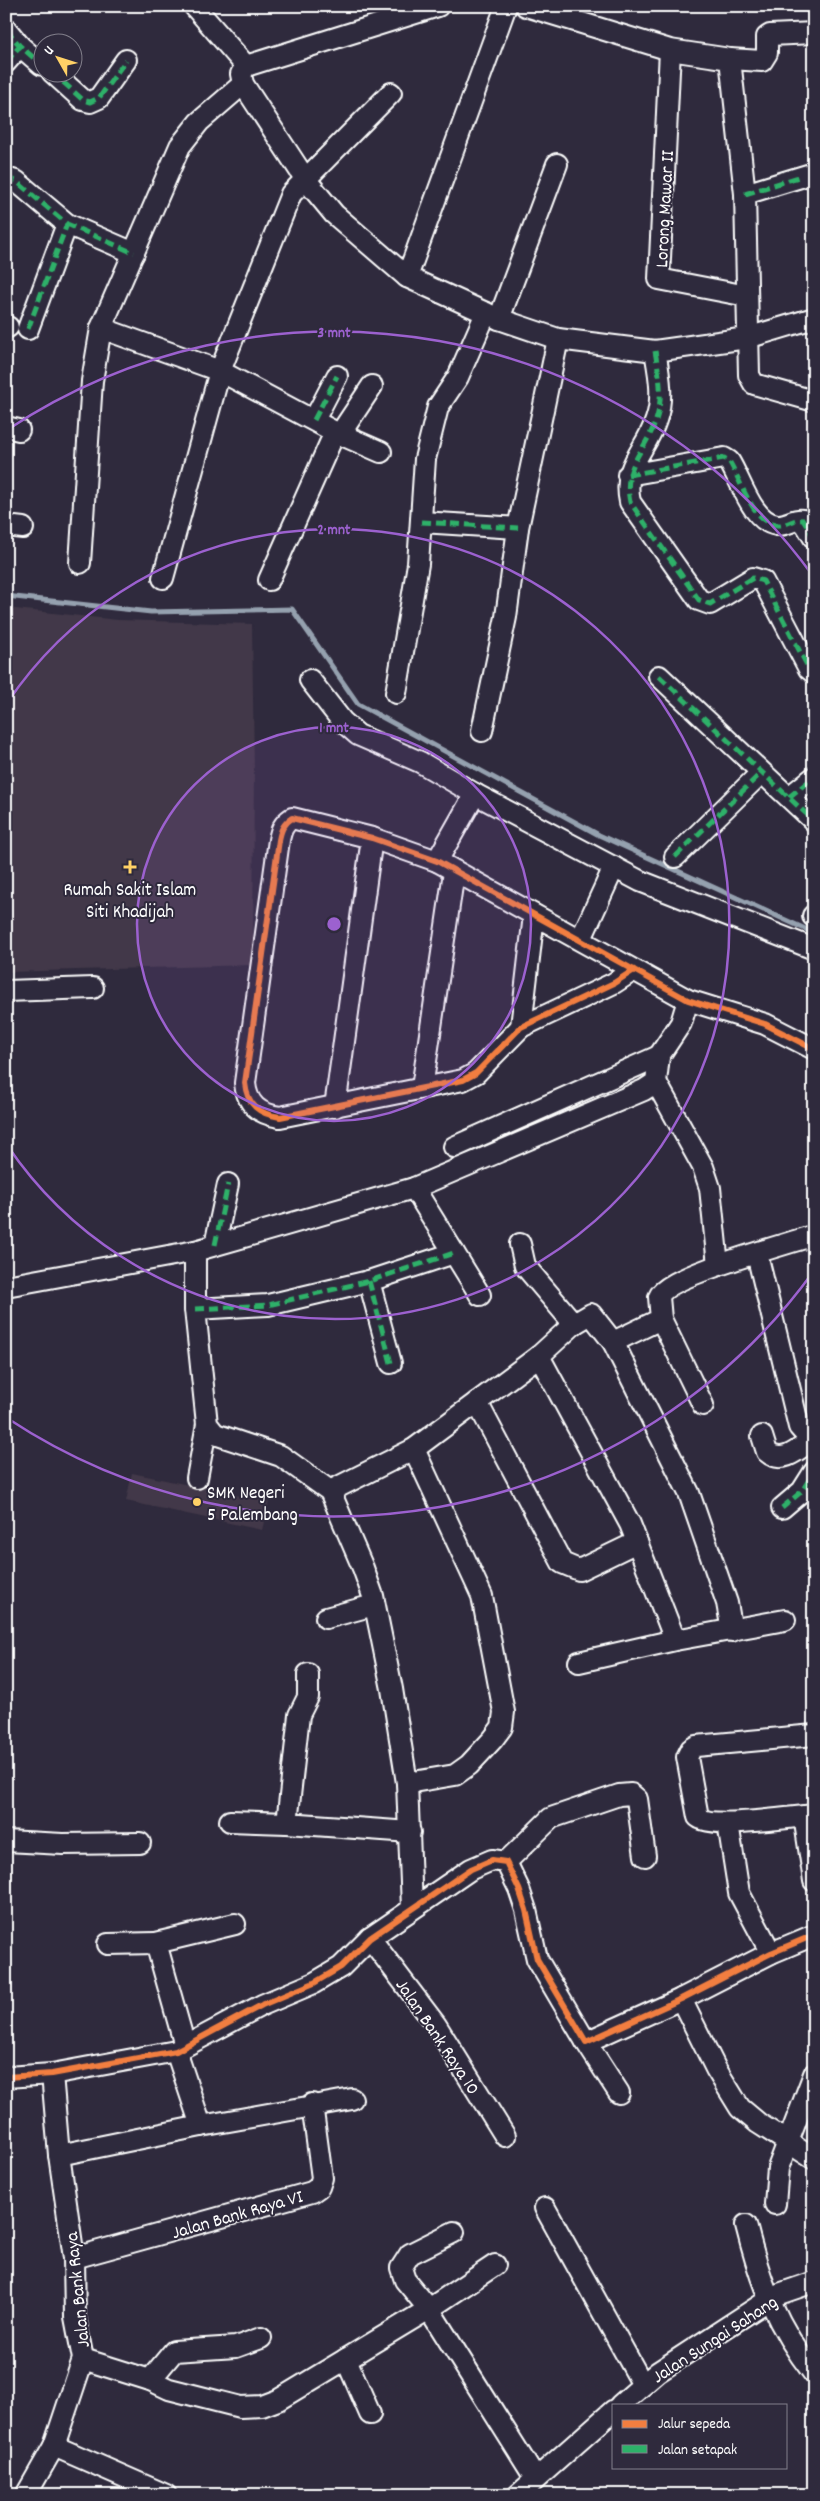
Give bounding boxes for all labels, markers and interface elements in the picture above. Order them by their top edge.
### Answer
north arrow [32,32,82,82]
text: U [40,42,60,60]
street label: Lorong Mawar II [650,150,683,269]
text: 3 mnt [318,323,351,345]
text: 2 mnt [318,520,351,542]
text: 1 mnt [319,718,349,740]
marker: Rumah Sakit Islam Siti Khadijah [123,860,137,874]
place label: Rumah Sakit Islam Siti Khadijah [64,878,196,927]
centre of rings [325,915,343,933]
place label: SMK Negeri 5 Palembang [207,1481,298,1530]
marker: SMK Negeri 5 Palembang [191,1496,203,1508]
street label: Jalan Bank Raya 10 [387,1974,485,2101]
street label: Jalan Bank Raya VI [169,2185,307,2248]
street label: Jalan Bank Raya [60,2229,99,2349]
street label: Jalan Sungai Sahang [648,2290,784,2392]
legend [612,2404,788,2468]
text: Jalur sepeda [658,2414,731,2436]
text: Jalan setapak [658,2440,737,2462]

